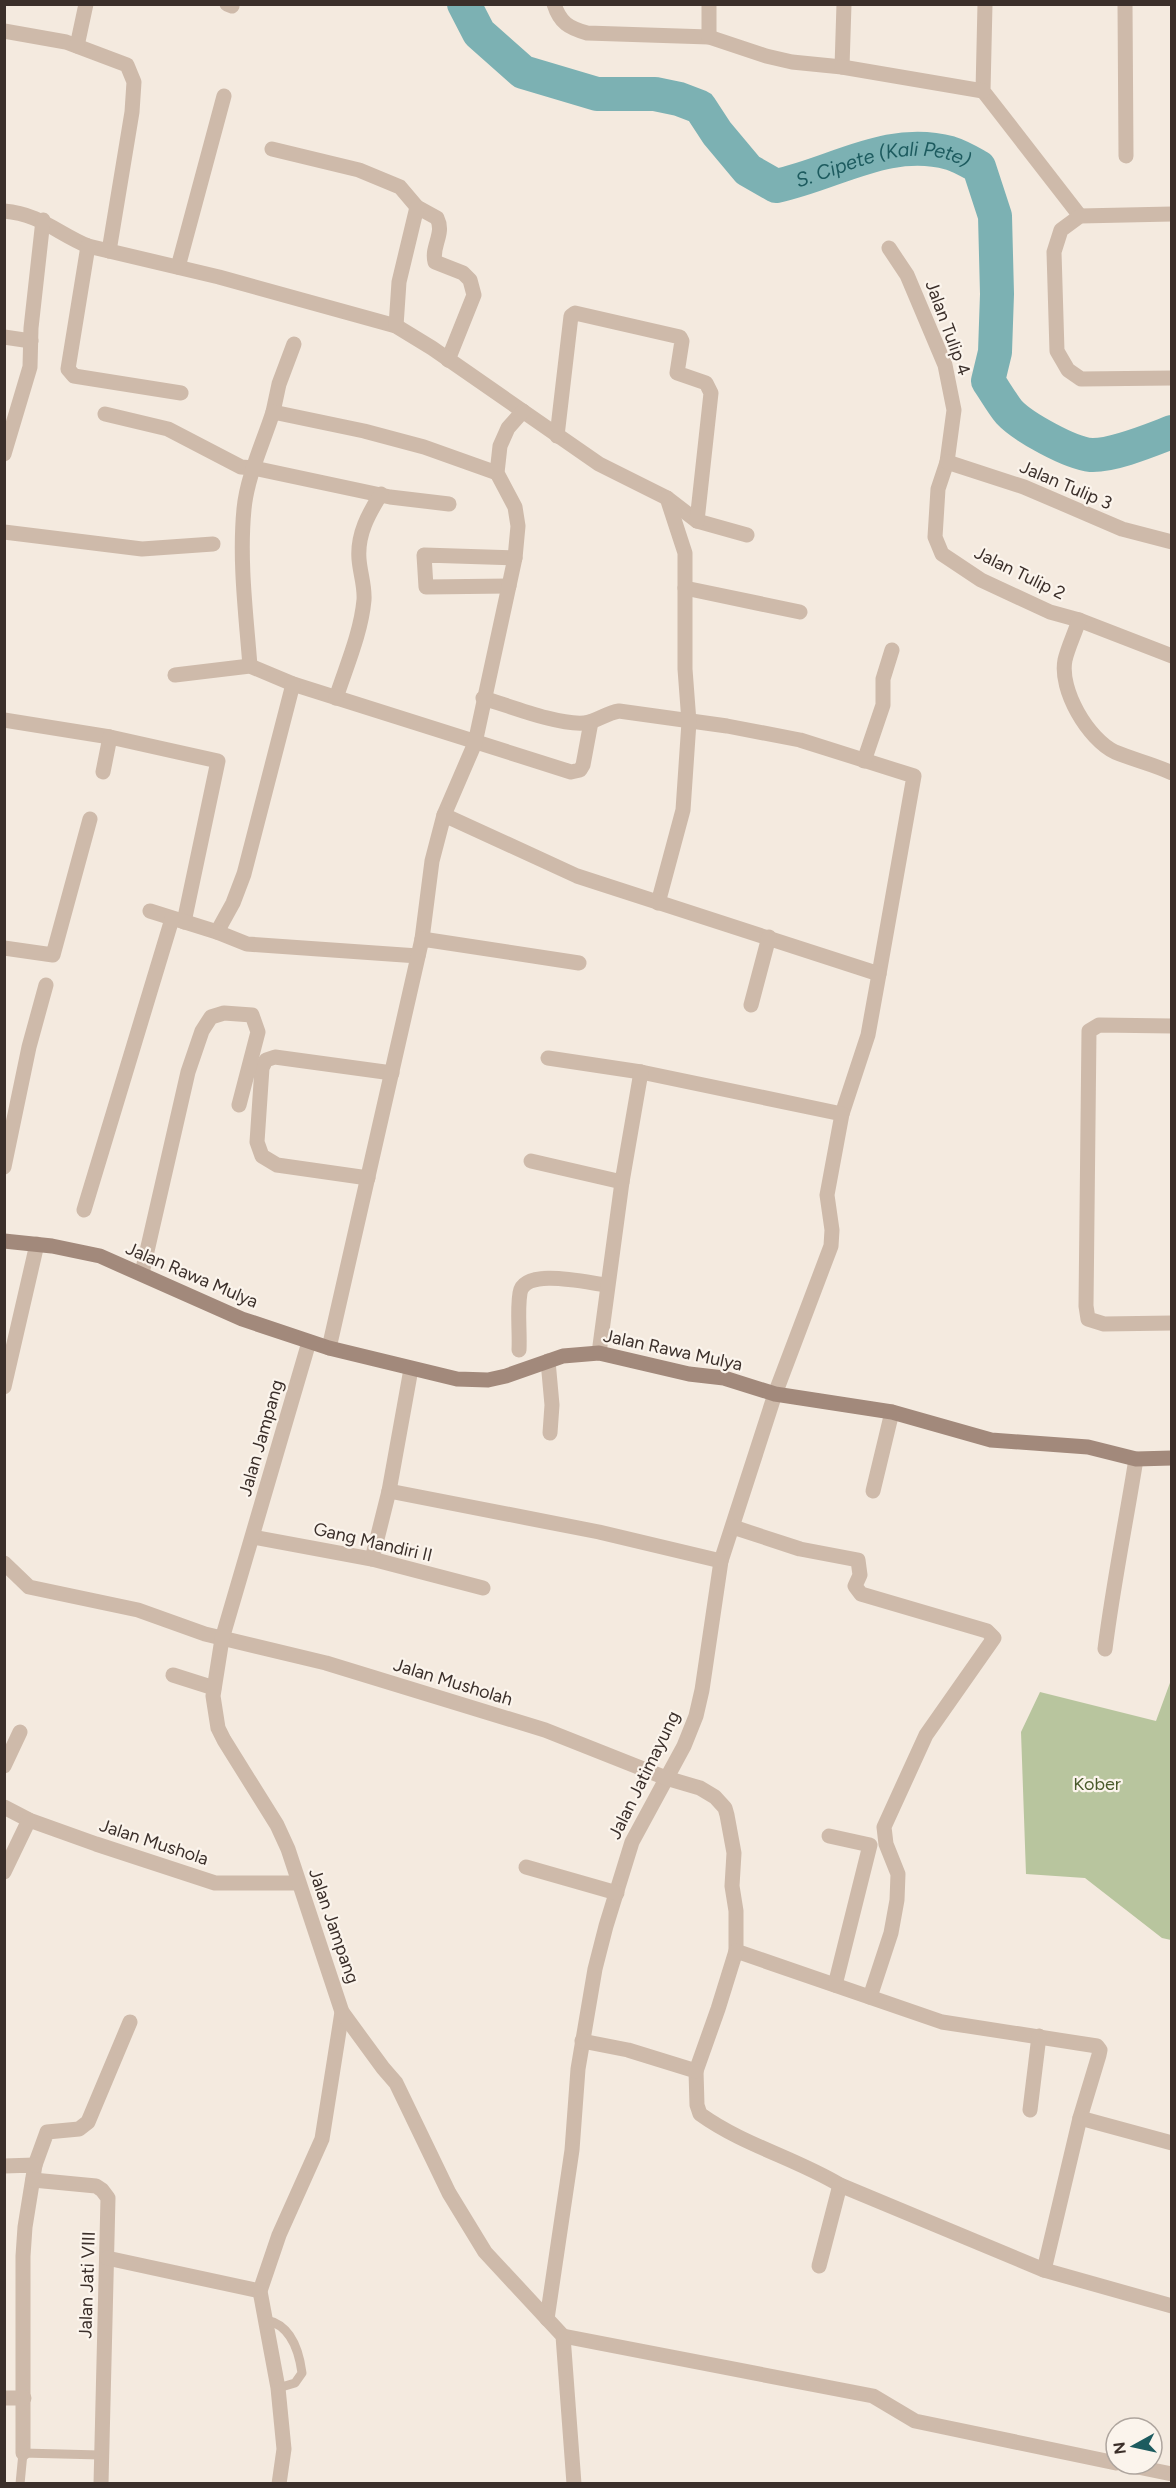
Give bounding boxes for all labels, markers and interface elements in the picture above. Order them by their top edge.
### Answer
water label: S. Cipete (Kali Pete) [793,137,975,192]
street label: Jalan Tulip 4 [921,277,975,379]
street label: Jalan Tulip 3 [1016,456,1116,514]
street label: Jalan Tulip 2 [971,542,1069,604]
street label: Jalan Rawa Mulya [123,1237,261,1313]
street label: Jalan Rawa Mulya [601,1325,745,1375]
street label: Jalan Jampang [234,1377,288,1499]
street label: Gang Mandiri II [311,1518,435,1566]
street label: Jalan Musholah [391,1653,515,1711]
street label: Jalan Jatimayung [603,1707,685,1843]
park label: Kober [1073,1773,1121,1795]
street label: Jalan Mushola [97,1814,211,1870]
street label: Jalan Jampang [304,1866,364,1986]
street label: Jalan Jati VIII [74,2231,100,2339]
north arrow [1104,2416,1164,2476]
text: N [1109,2441,1130,2455]

